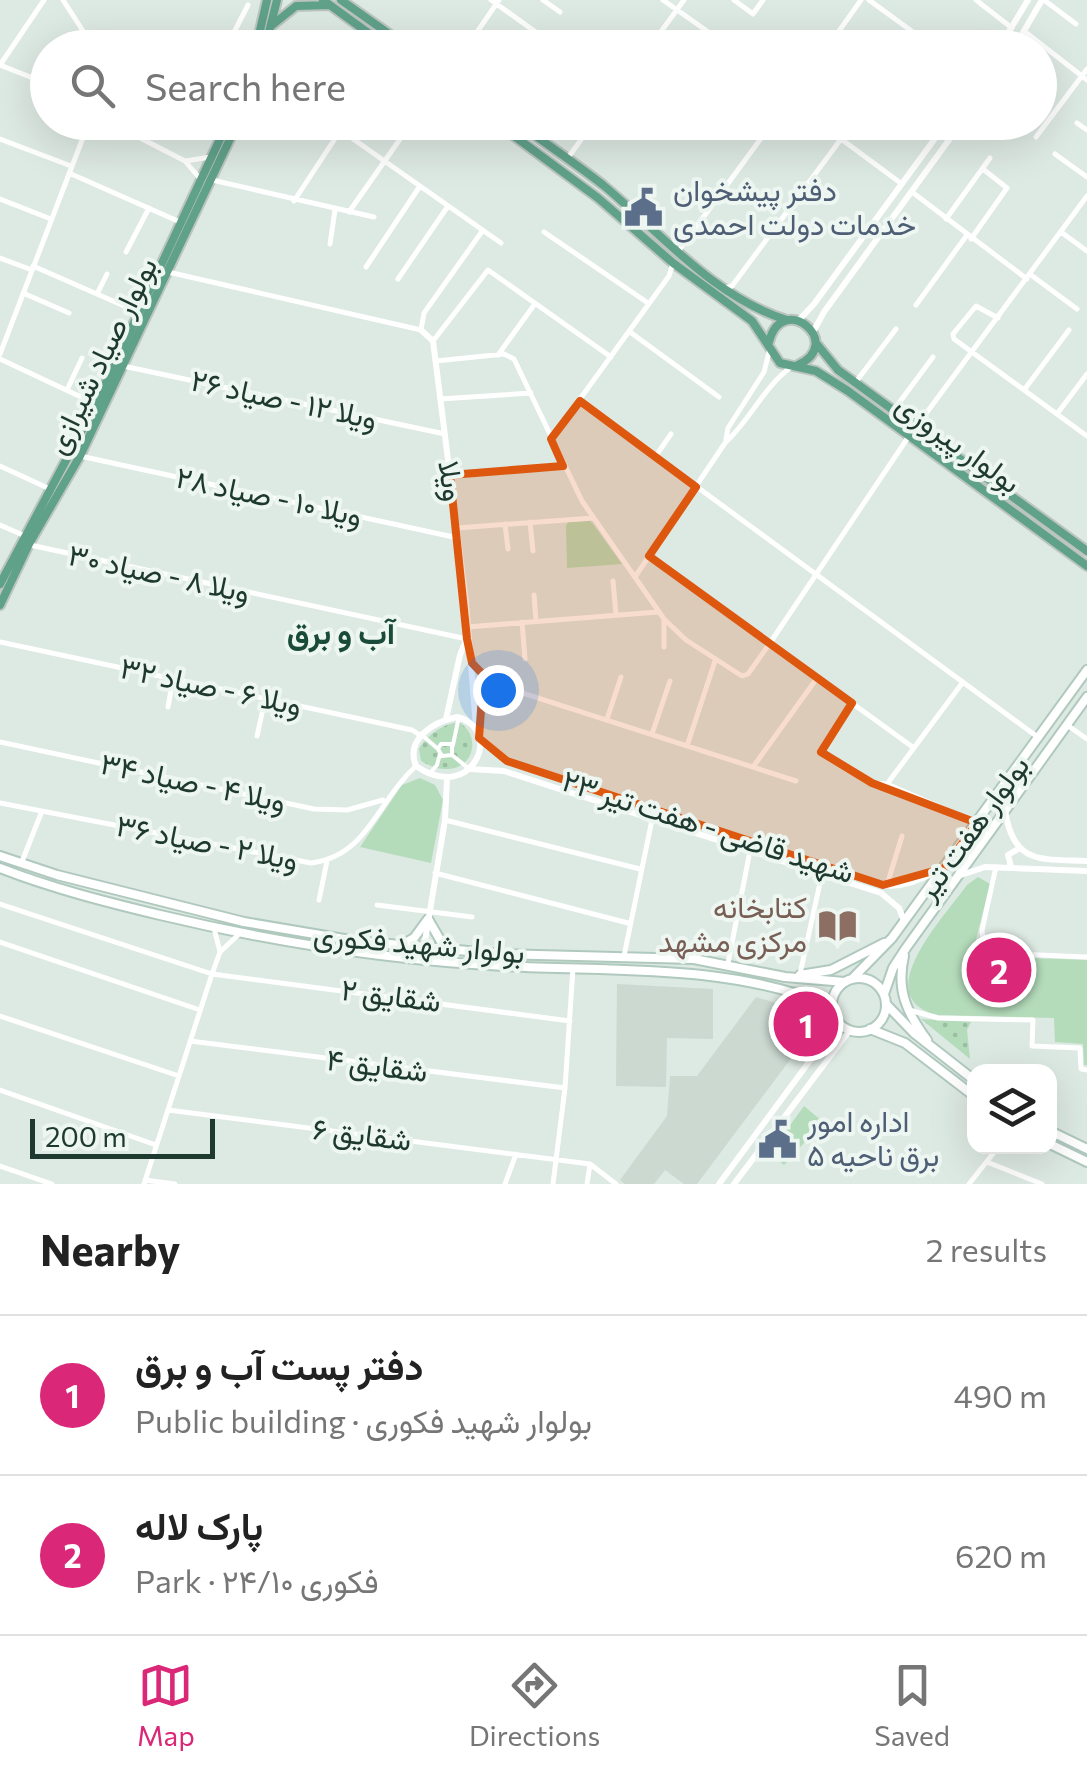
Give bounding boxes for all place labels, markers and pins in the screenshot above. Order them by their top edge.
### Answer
place label: دفتر پیشخوان خدمات دولت احمدی [673,170,916,243]
public building icon: دفتر پیشخوان خدمات دولت احمدی [622,187,664,229]
place label: کتابخانه مرکزی مشهد [658,887,807,960]
library icon: کتابخانه مرکزی مشهد [816,904,858,946]
pin: 2 [966,932,1032,1008]
pin: 1 [774,986,838,1062]
place label: اداره امور برق ناحیه ۵ [806,1101,939,1174]
public building icon: اداره امور برق ناحیه ۵ [756,1118,798,1160]

